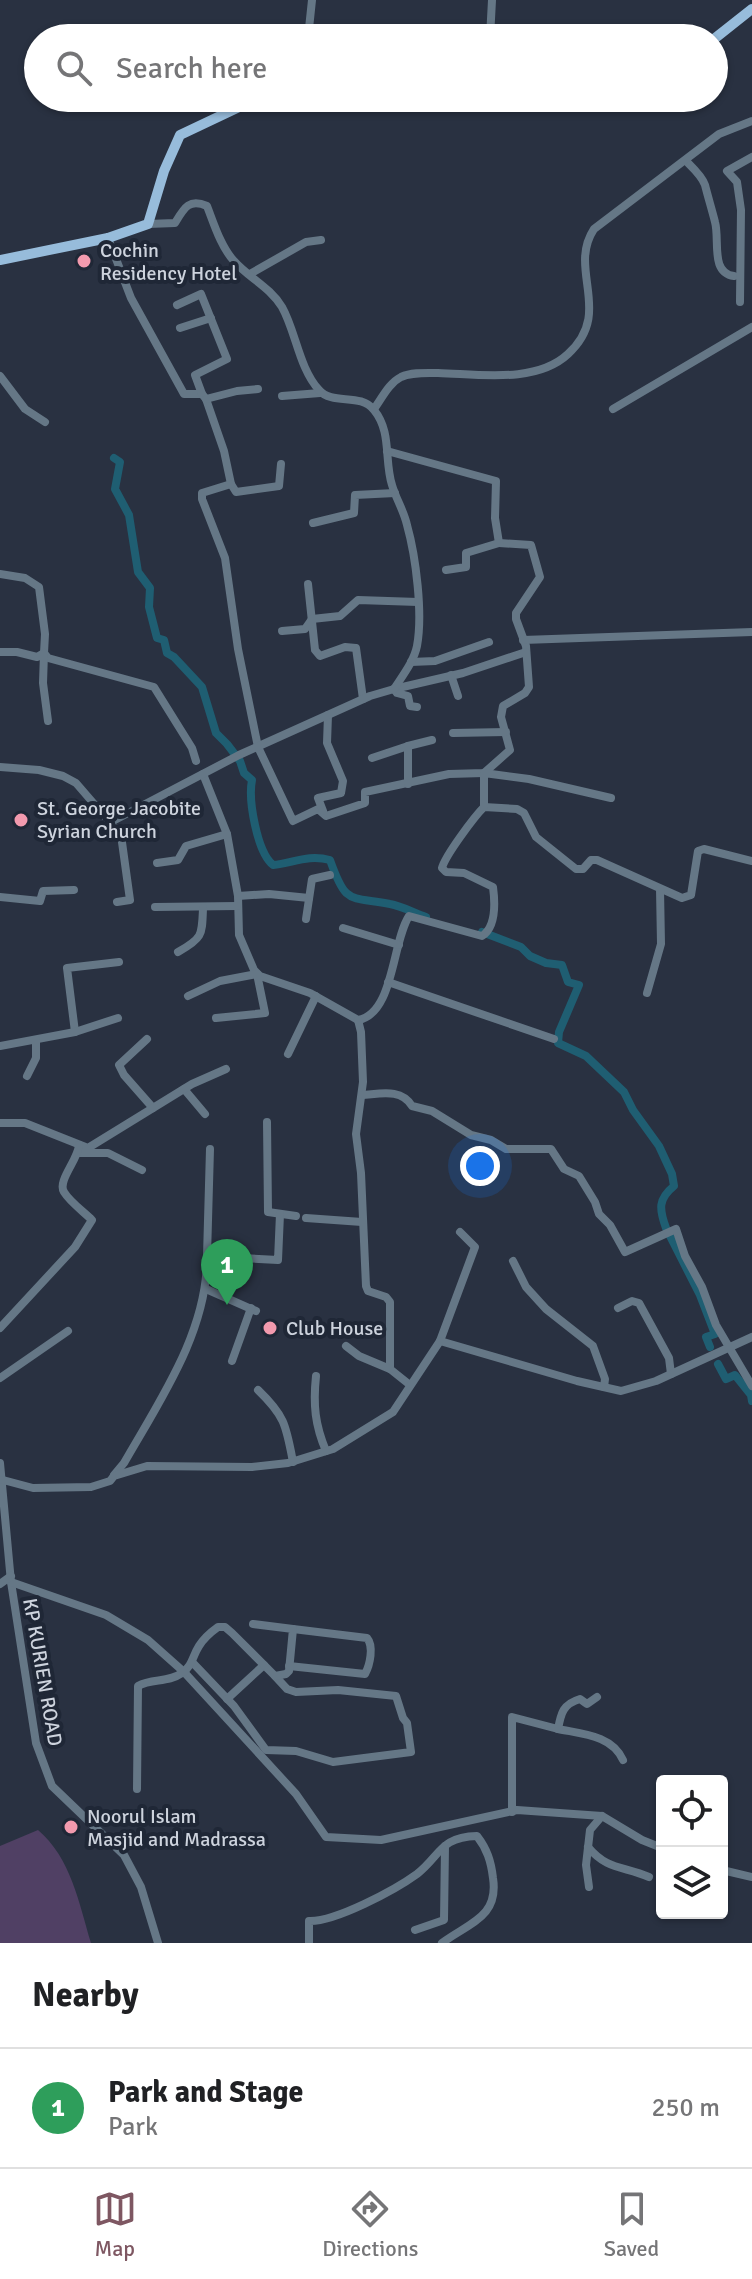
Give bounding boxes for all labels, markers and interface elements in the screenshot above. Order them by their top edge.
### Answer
search box [24,24,728,112]
icon: search [52,46,96,90]
text: Search here [116,50,267,87]
place label: Cochin Residency Hotel [100,238,237,286]
marker: Cochin Residency Hotel [75,252,93,270]
place label: St. George Jacobite Syrian Church [37,796,201,844]
marker: St. George Jacobite Syrian Church [12,811,30,829]
your location [460,1146,500,1186]
pin: 1 [201,1239,253,1305]
place label: Club House [286,1316,383,1341]
marker: Club House [261,1319,279,1337]
street label: KP KURIEN ROAD [17,1596,68,1748]
map controls [656,1775,728,1919]
button: locate [656,1775,728,1847]
place label: Noorul Islam Masjid and Madrassa [87,1804,266,1852]
marker: Noorul Islam Masjid and Madrassa [62,1818,80,1836]
button: layers [656,1847,728,1919]
text: Nearby [32,1974,139,2016]
text: Park and Stage [108,2074,303,2111]
text: 1 [51,2092,65,2124]
text: 250 m [651,2092,720,2124]
text: Park [108,2111,158,2143]
tab: Map [93,2187,137,2262]
tab: Directions [322,2187,418,2262]
tab: Saved [604,2187,659,2262]

